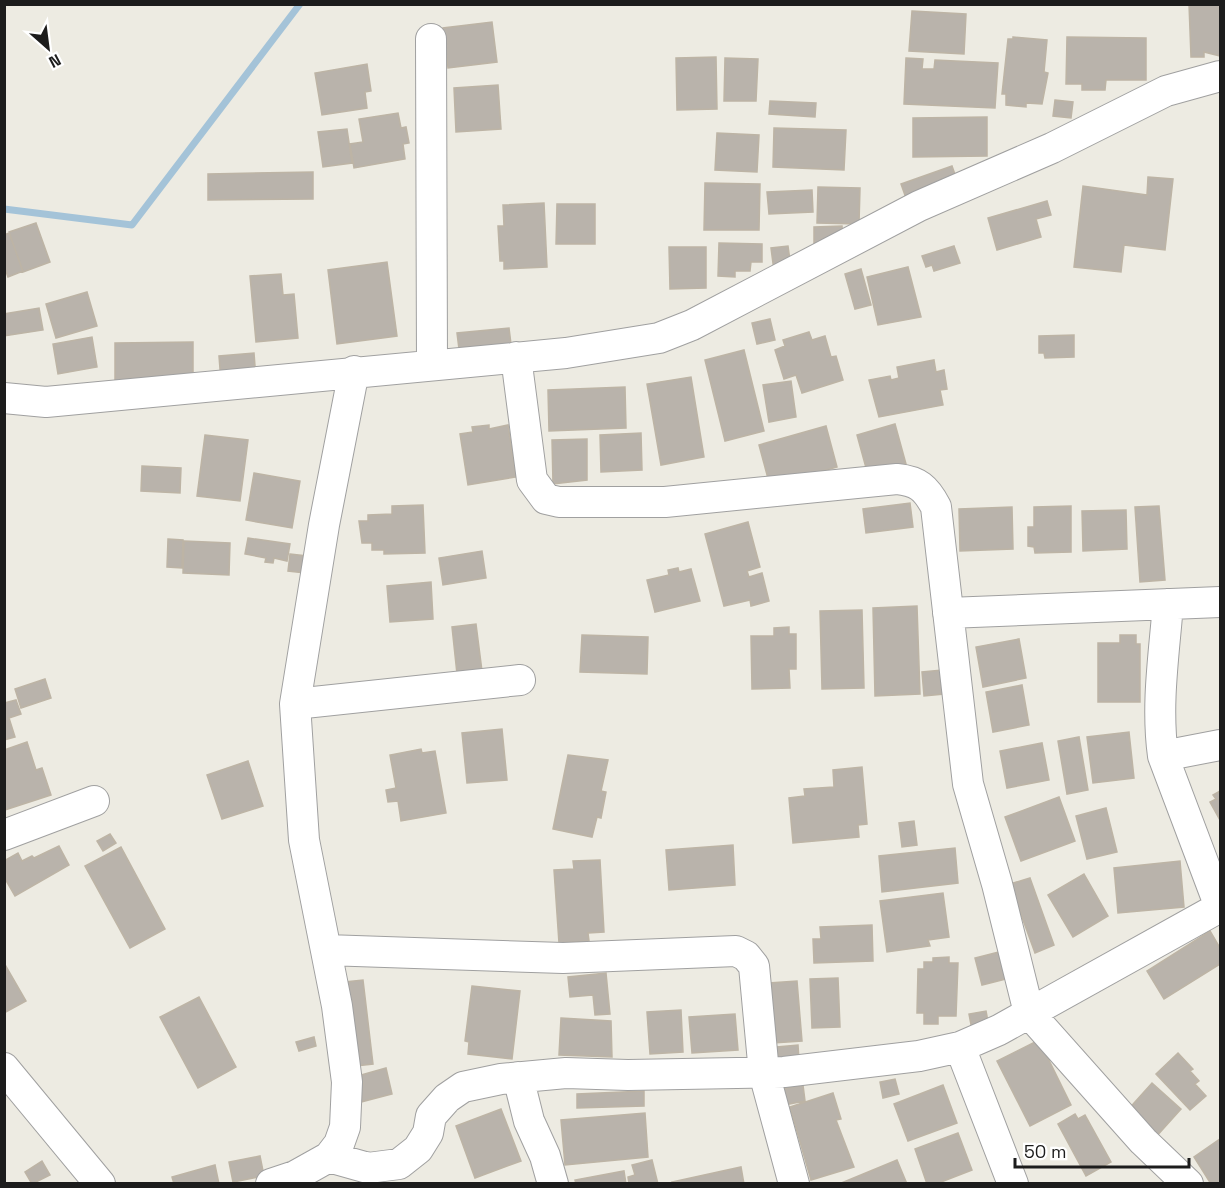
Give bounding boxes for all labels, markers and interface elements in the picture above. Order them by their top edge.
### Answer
north arrow [18,18,78,78]
text: N [45,49,64,73]
scale bar [1015,1131,1189,1169]
text: 50 m [1024,1140,1066,1163]

